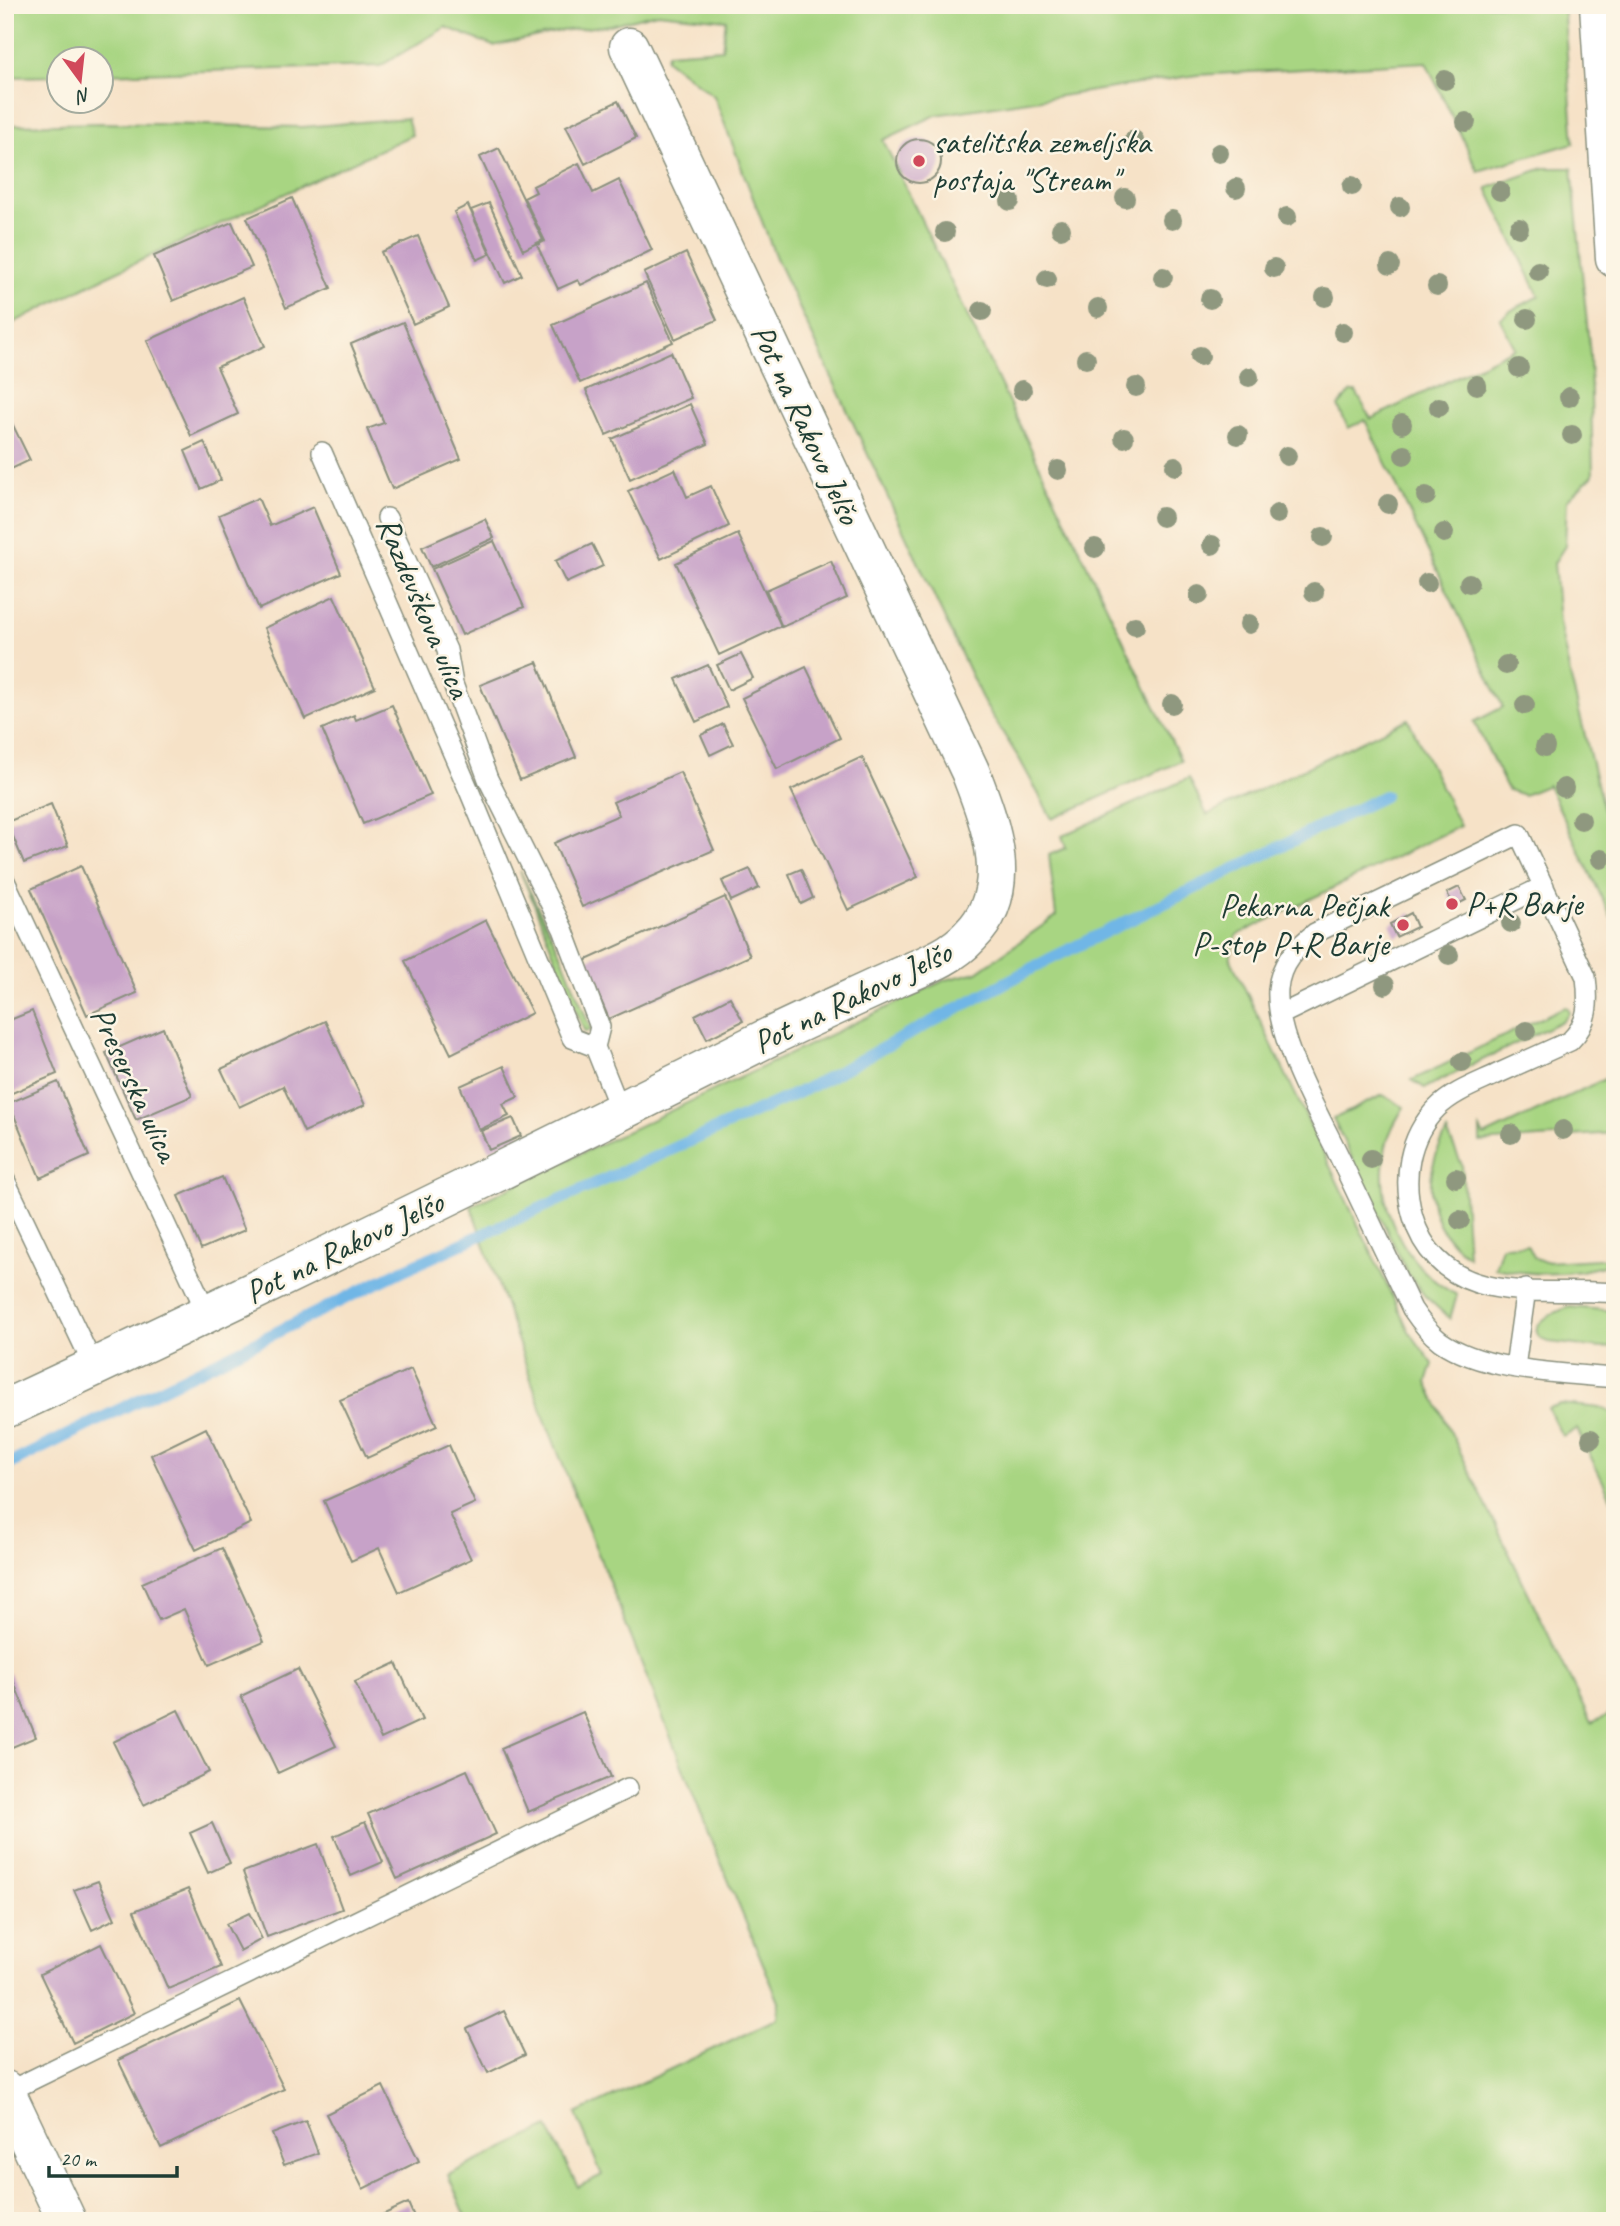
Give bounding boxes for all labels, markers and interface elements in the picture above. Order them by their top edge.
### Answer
north arrow [46,46,116,116]
text: N [72,82,93,109]
place label: satelitska zemeljska postaja "Stream" [933,121,1153,201]
marker: satelitska zemeljska postaja "Stream" [911,153,927,169]
street label: Pot na Rakovo Jelšo [741,317,872,533]
street label: Razdevškova ulica [367,510,482,706]
place label: P+R Barje [1466,883,1585,925]
place label: Pekarna Pečjak P-stop P+R Barje [1192,885,1391,965]
marker: P+R Barje [1444,896,1460,912]
marker: Pekarna Pečjak P-stop P+R Barje [1395,917,1411,933]
street label: Pot na Rakovo Jelšo [746,930,960,1063]
street label: Preserska ulica [81,1000,190,1170]
street label: Pot na Rakovo Jelšo [238,1180,452,1313]
scale bar [49,2135,177,2179]
text: 20 m [60,2146,98,2172]

